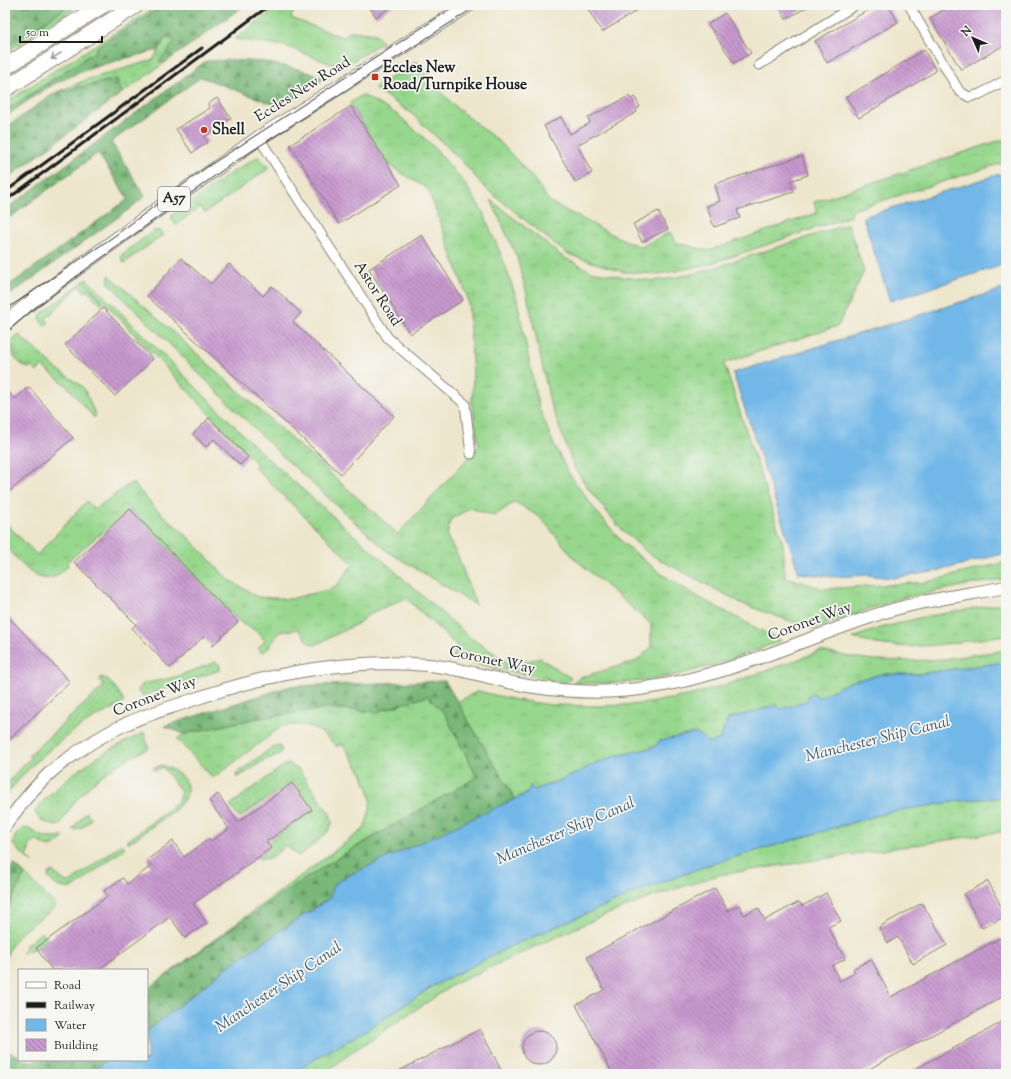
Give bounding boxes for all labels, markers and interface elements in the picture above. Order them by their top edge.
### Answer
scale bar [20,18,102,44]
north arrow [953,18,993,58]
text: N [957,23,976,41]
text: 50 m [25,24,49,42]
one-way arrow [50,52,62,60]
street label: Eccles New Road [251,52,355,128]
place label: Eccles New Road/Turnpike House [383,58,527,96]
marker: Eccles New Road/Turnpike House [370,72,380,82]
place label: Shell [212,120,246,141]
marker: Shell [199,125,209,135]
road number: A57 [158,187,190,211]
street label: Astor Road [348,257,406,331]
street label: Coronet Way [765,597,855,647]
street label: Coronet Way [447,642,538,680]
street label: Coronet Way [110,671,200,723]
water label: Manchester Ship Canal [803,711,953,769]
water label: Manchester Ship Canal [493,792,639,872]
water label: Manchester Ship Canal [211,937,347,1039]
legend [18,969,148,1061]
text: Road [54,977,81,995]
text: Railway [54,997,95,1015]
text: Water [54,1017,87,1035]
text: Building [54,1037,98,1055]

